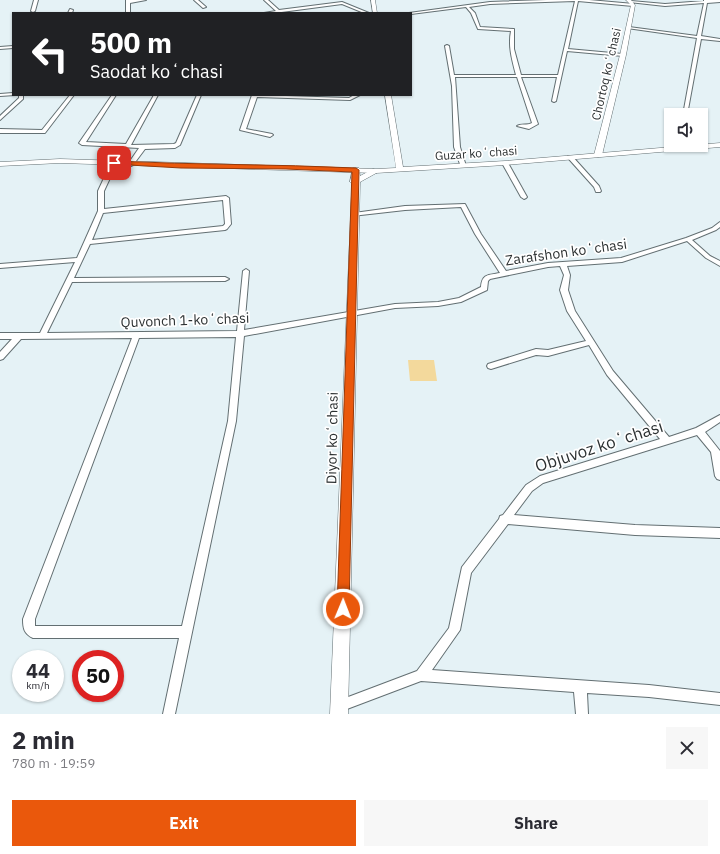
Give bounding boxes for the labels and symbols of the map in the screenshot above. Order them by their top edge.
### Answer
street label: Chortoq koʻchasi [588,26,624,122]
street label: Guzar koʻchasi [434,143,518,163]
pin [97,146,131,180]
street label: Zarafshon koʻchasi [504,235,628,269]
street label: Quvonch 1-koʻchasi [120,309,250,331]
street label: Diyor koʻchasi [322,392,342,484]
street label: Objuvoz koʻchasi [532,415,666,477]
position arrow [322,588,364,630]
speed limit sign: 50 [72,650,124,702]

